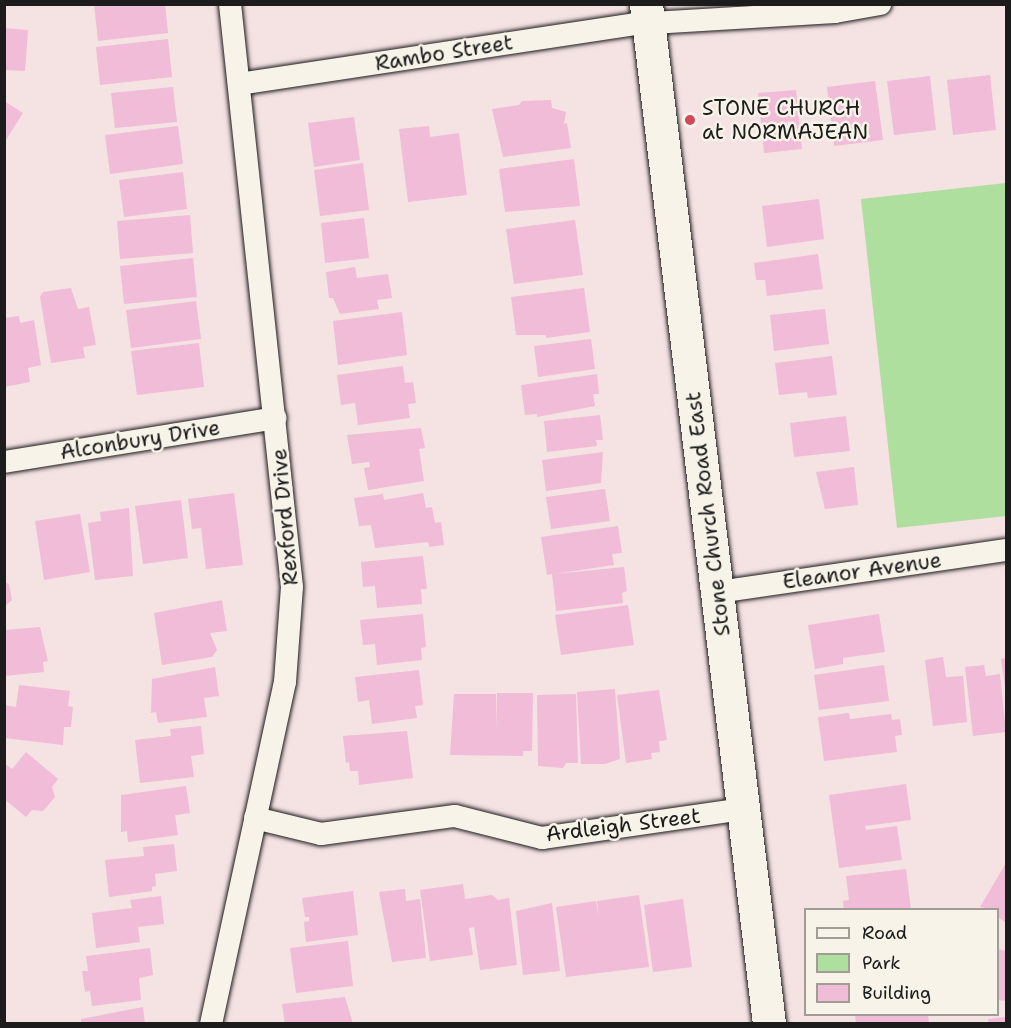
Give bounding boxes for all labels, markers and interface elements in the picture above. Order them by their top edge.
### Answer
street label: Rambo Street [373,30,515,76]
place label: STONE CHURCH at NORMAJEAN [702,95,868,145]
marker: STONE CHURCH at NORMAJEAN [683,113,697,127]
street label: Stone Church Road East [681,390,735,638]
street label: Alconbury Drive [58,415,222,465]
street label: Rexford Drive [266,447,304,587]
street label: Eleanor Avenue [781,547,943,595]
street label: Ardleigh Street [544,803,702,847]
legend [804,908,999,1016]
text: Road [862,921,907,945]
text: Park [862,951,901,975]
text: Building [862,981,931,1005]

